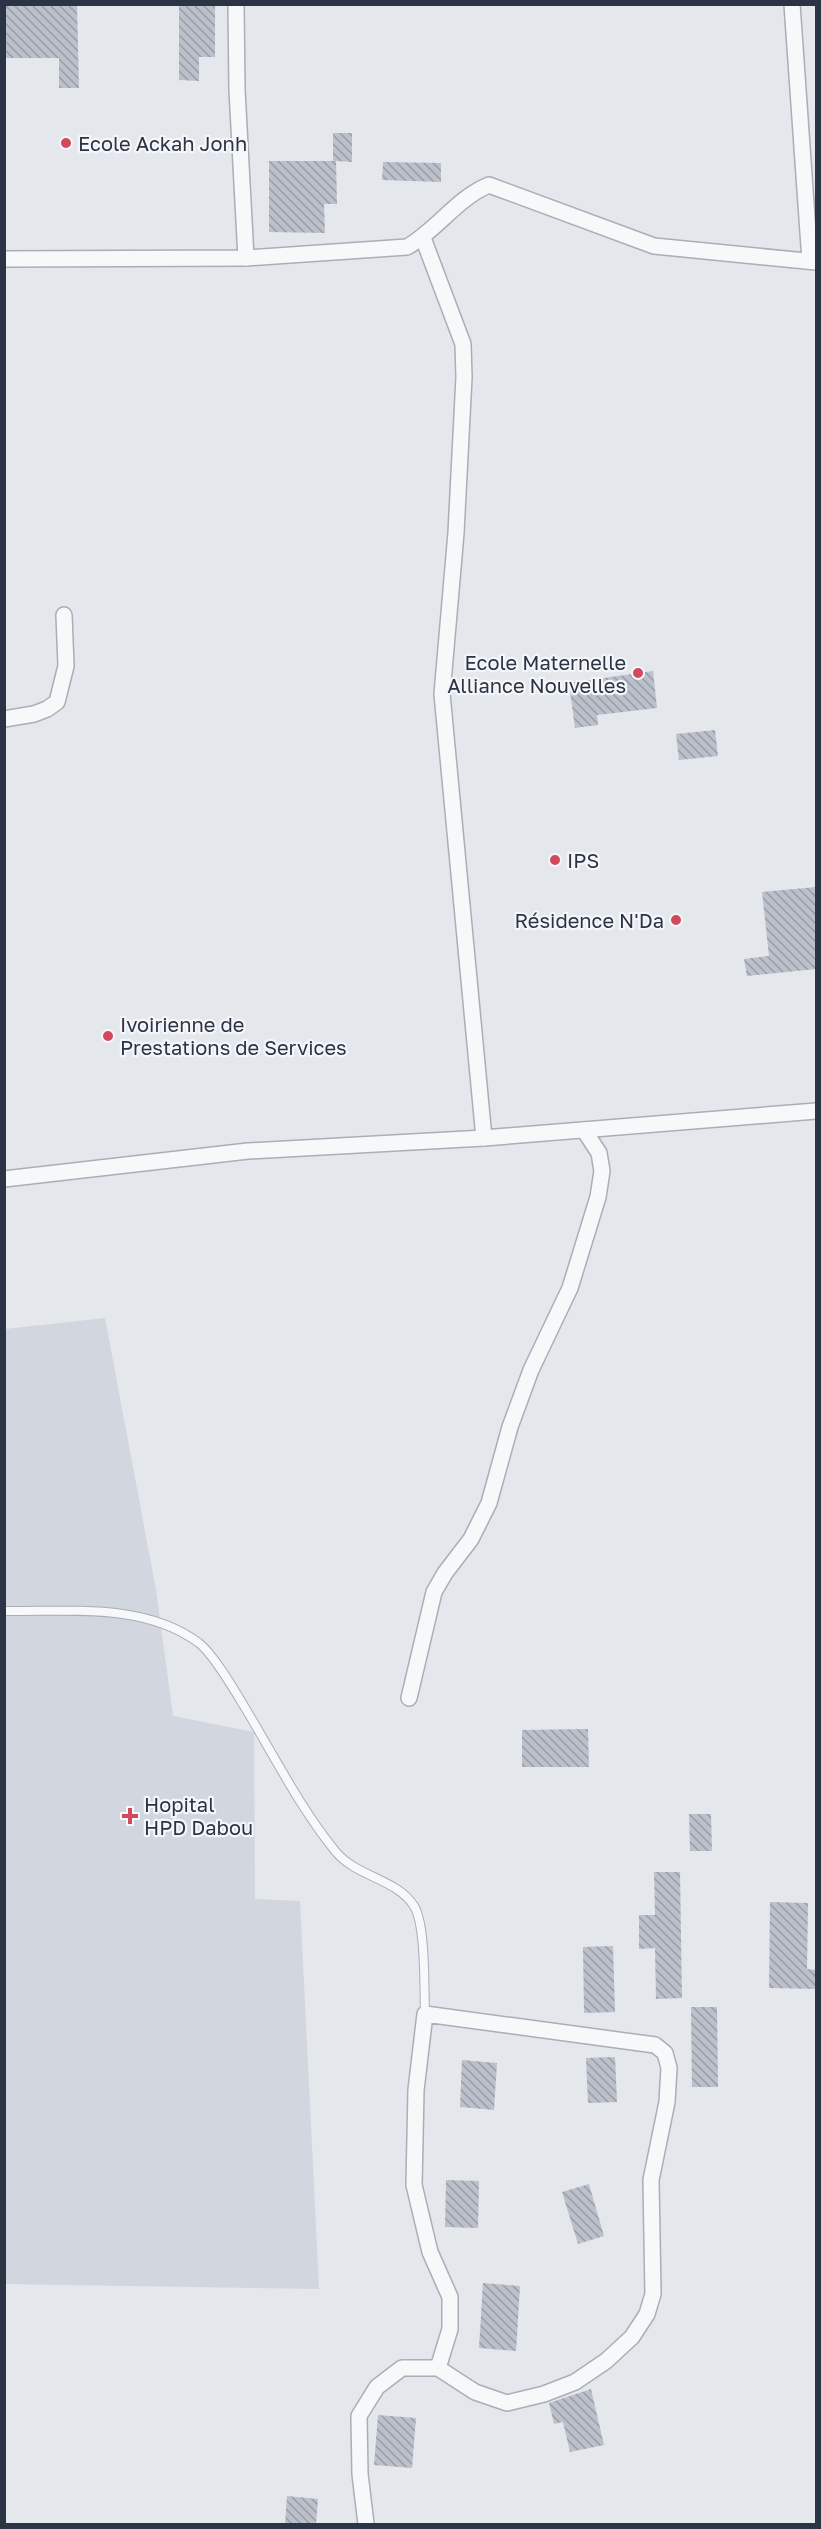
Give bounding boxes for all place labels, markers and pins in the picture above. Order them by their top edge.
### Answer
place label: Ecole Ackah Jonh [78,131,247,155]
marker: Ecole Ackah Jonh [59,136,73,150]
place label: Ecole Maternelle Alliance Nouvelles [447,650,626,697]
marker: Ecole Maternelle Alliance Nouvelles [631,666,645,680]
place label: IPS [567,848,599,872]
marker: IPS [548,853,562,867]
place label: Résidence N'Da [514,908,664,932]
marker: Résidence N'Da [669,913,683,927]
place label: Ivoirienne de Prestations de Services [120,1012,347,1059]
marker: Ivoirienne de Prestations de Services [101,1029,115,1043]
place label: Hopital HPD Dabou [144,1792,253,1839]
marker: Hopital HPD Dabou [121,1807,139,1825]

